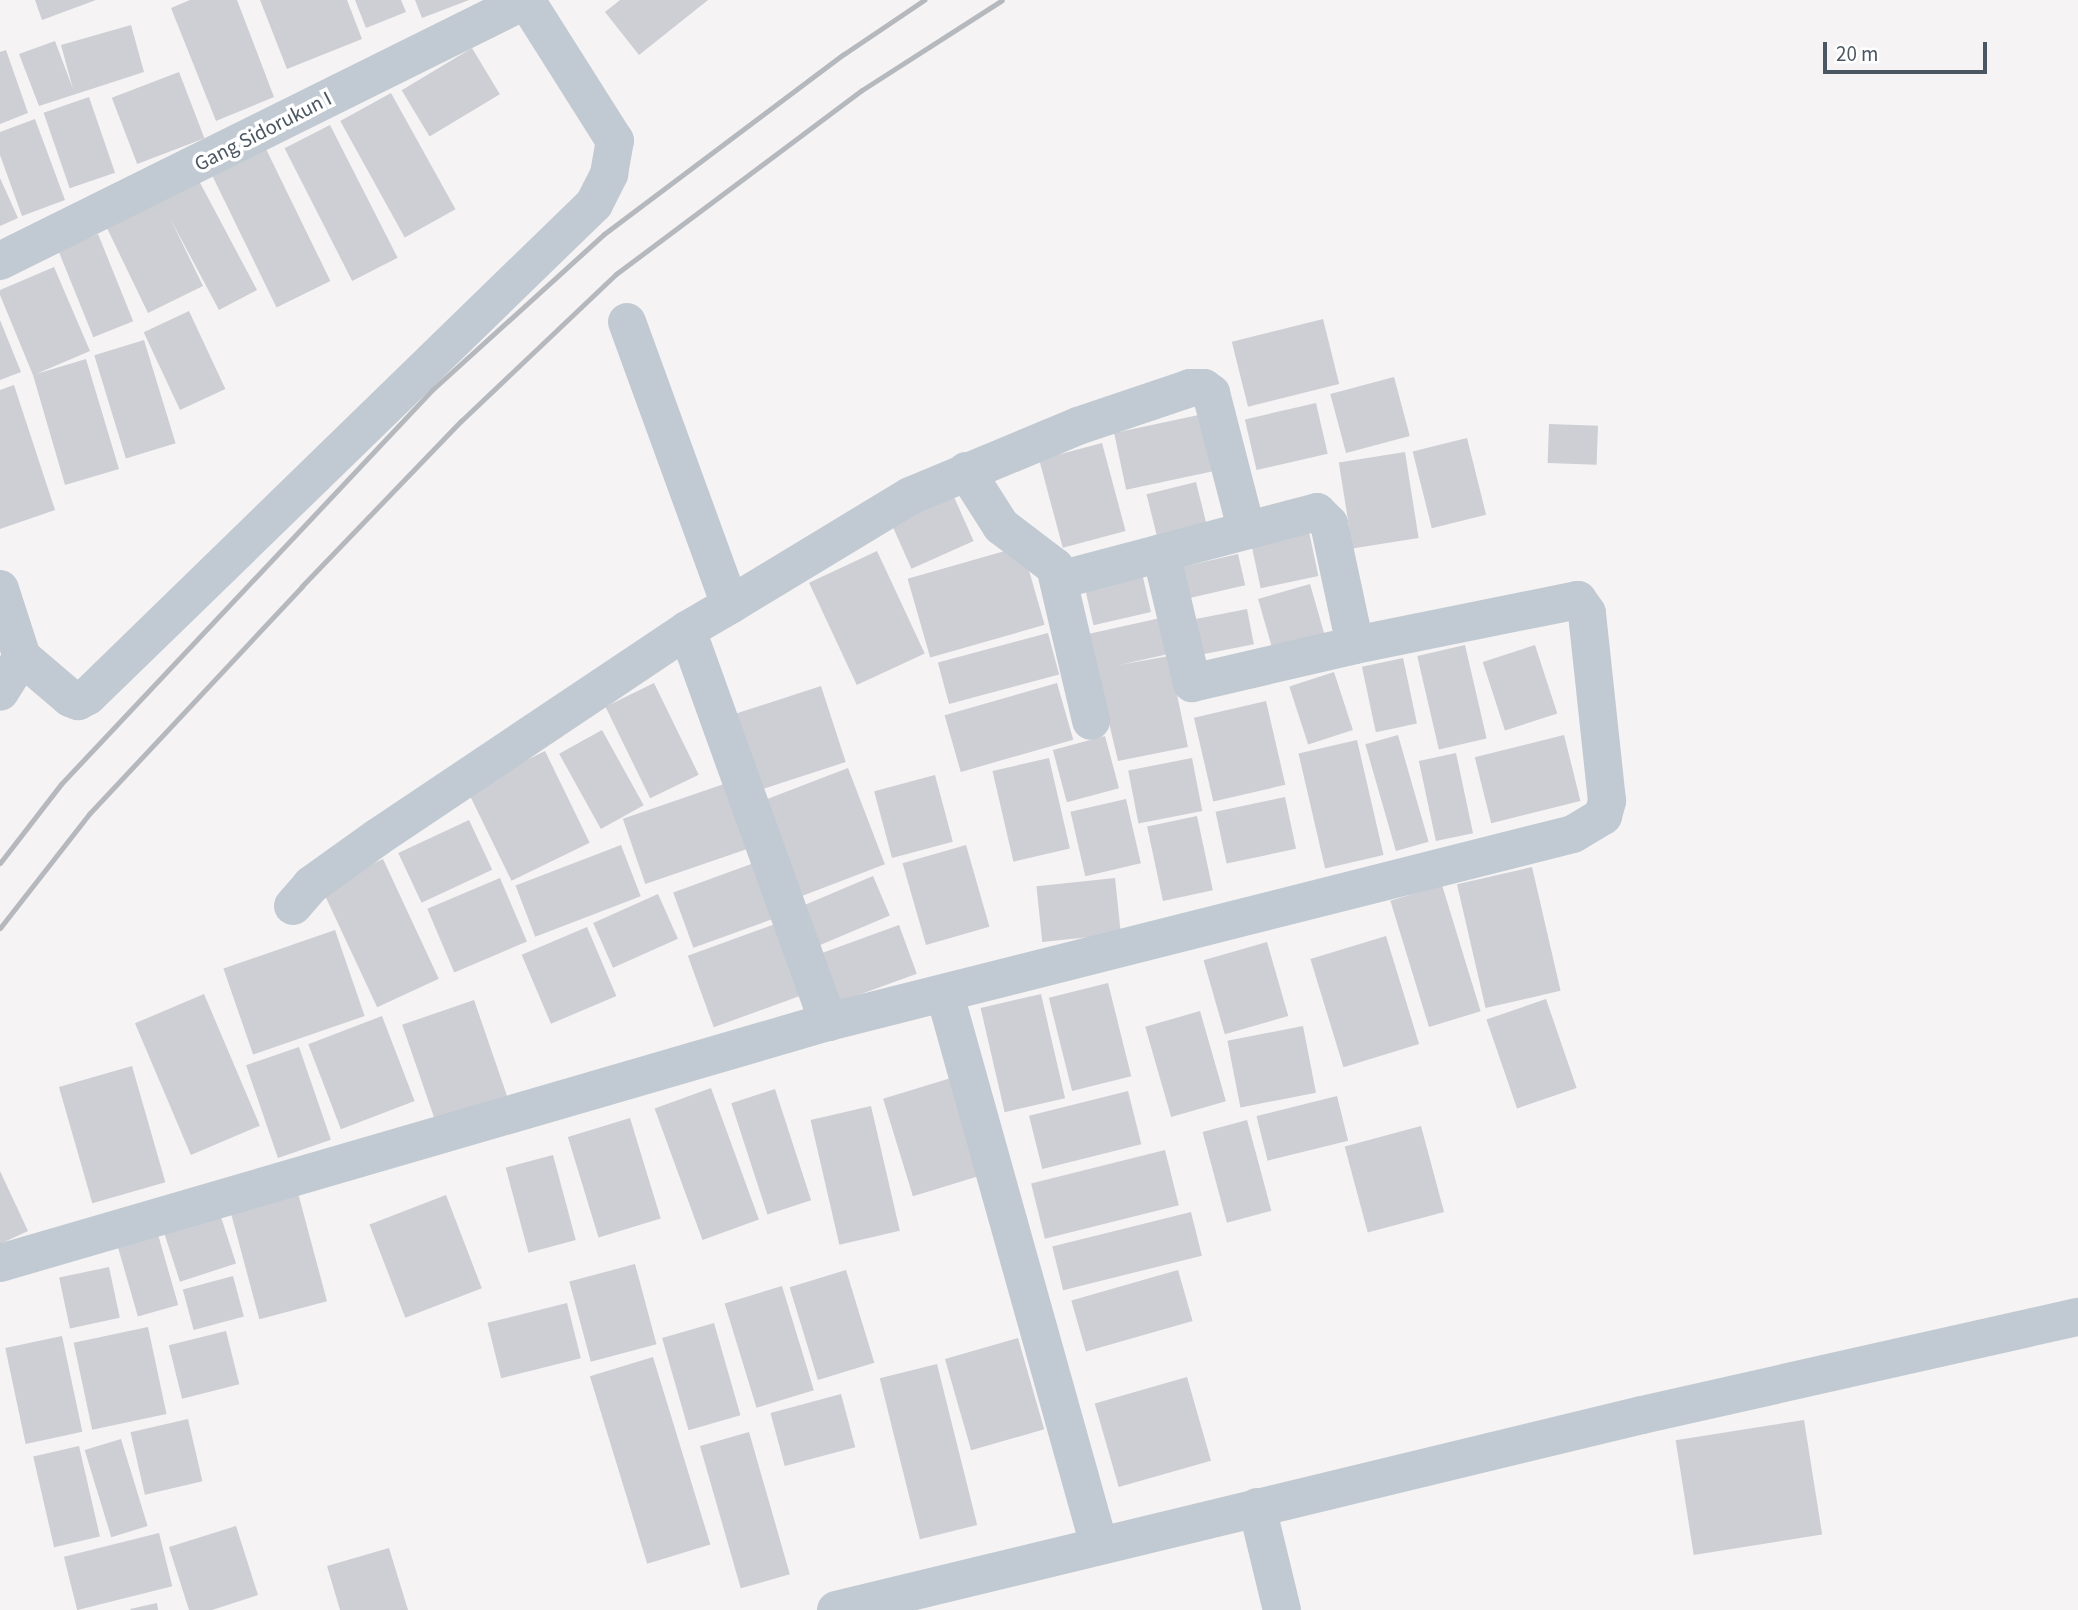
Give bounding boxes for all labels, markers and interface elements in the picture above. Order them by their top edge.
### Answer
scale bar [1826,28,1990,72]
text: 20 m [1836,39,1878,69]
street label: Gang Sidorukun I [190,86,336,176]

